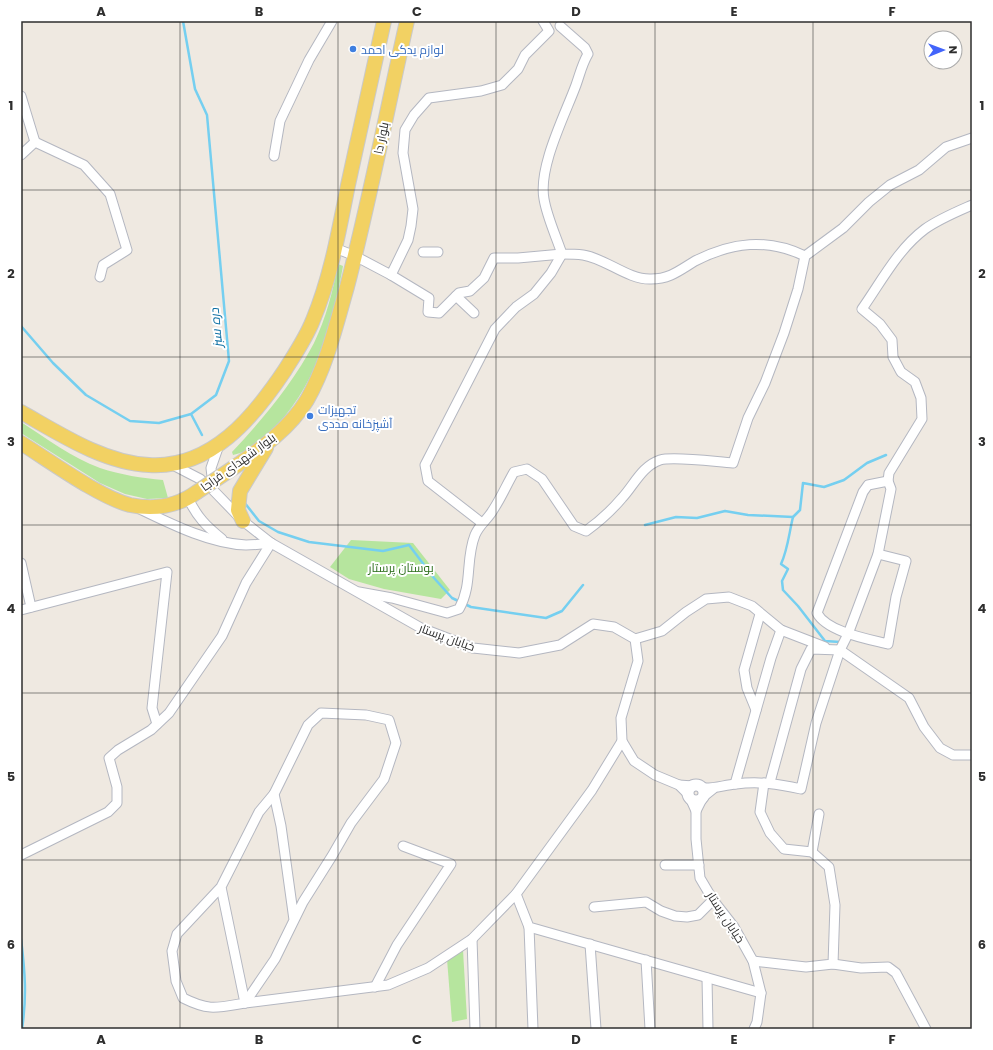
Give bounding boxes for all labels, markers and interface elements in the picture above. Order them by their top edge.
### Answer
text: A [96,2,106,21]
text: B [255,2,264,21]
text: C [412,2,422,21]
text: D [571,2,581,21]
text: E [730,2,738,21]
text: F [888,2,896,21]
north arrow [923,30,963,70]
place label: لوازم یدکی احمد [361,41,444,58]
marker: لوازم یدکی احمد [348,44,358,54]
text: N [945,46,961,54]
text: 1 [9,96,13,115]
text: 1 [980,96,984,115]
street label: بلوار دا [369,120,393,156]
text: 2 [7,264,15,283]
text: 2 [978,264,986,283]
water label: دره سبز [205,307,227,351]
place label: تجهیزات آشپزخانه مددی [318,401,393,433]
marker: تجهیزات آشپزخانه مددی [305,411,315,421]
street label: بلوار شهدای فراجا [197,429,279,495]
text: 3 [7,432,15,451]
text: 3 [978,432,986,451]
park label: بوستان پرستار [367,559,434,577]
text: 4 [7,599,16,618]
text: 4 [978,599,987,618]
street label: خیابان پرستار [415,619,477,656]
text: 5 [7,767,15,786]
text: 5 [978,767,986,786]
street label: خیابان پرستار [702,887,749,947]
text: 6 [7,935,15,954]
text: 6 [978,935,986,954]
text: A [96,1030,106,1049]
text: B [255,1030,264,1049]
text: C [412,1030,422,1049]
text: D [571,1030,581,1049]
text: E [730,1030,738,1049]
text: F [888,1030,896,1049]

